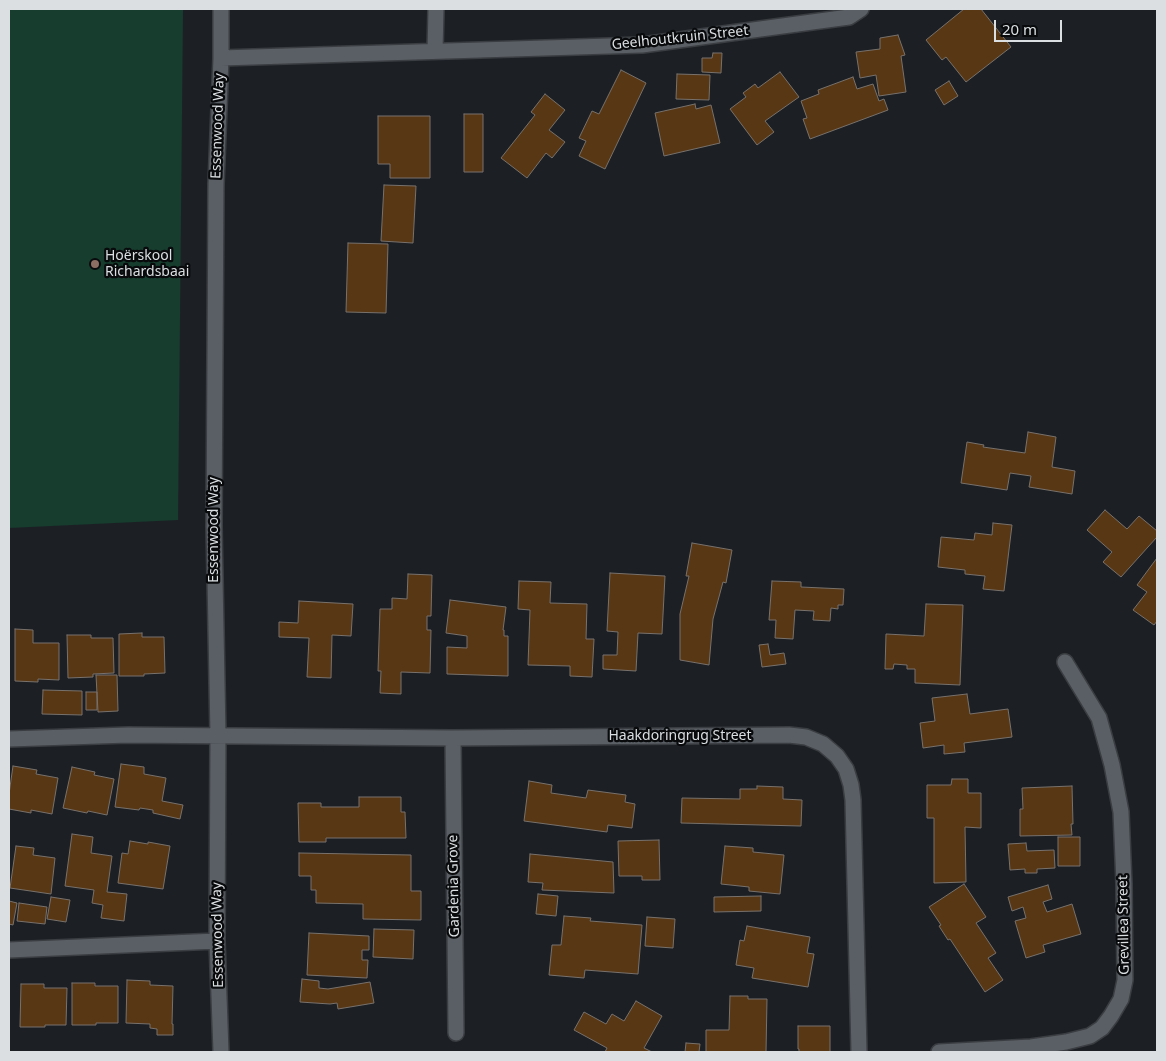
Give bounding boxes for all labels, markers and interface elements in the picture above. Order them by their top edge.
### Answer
scale bar [996,10,1064,42]
text: 20 m [1002,19,1037,39]
street label: Geelhoutkruin Street [611,22,749,54]
street label: Essenwood Way [208,73,228,179]
place label: Hoërskool Richardsbaai [105,248,189,280]
marker: Hoërskool Richardsbaai [89,258,101,270]
street label: Essenwood Way [206,477,222,583]
street label: Haakdoringrug Street [608,728,752,744]
street label: Gardenia Grove [445,835,463,937]
street label: Grevillea Street [1115,875,1133,975]
street label: Essenwood Way [209,882,227,988]

